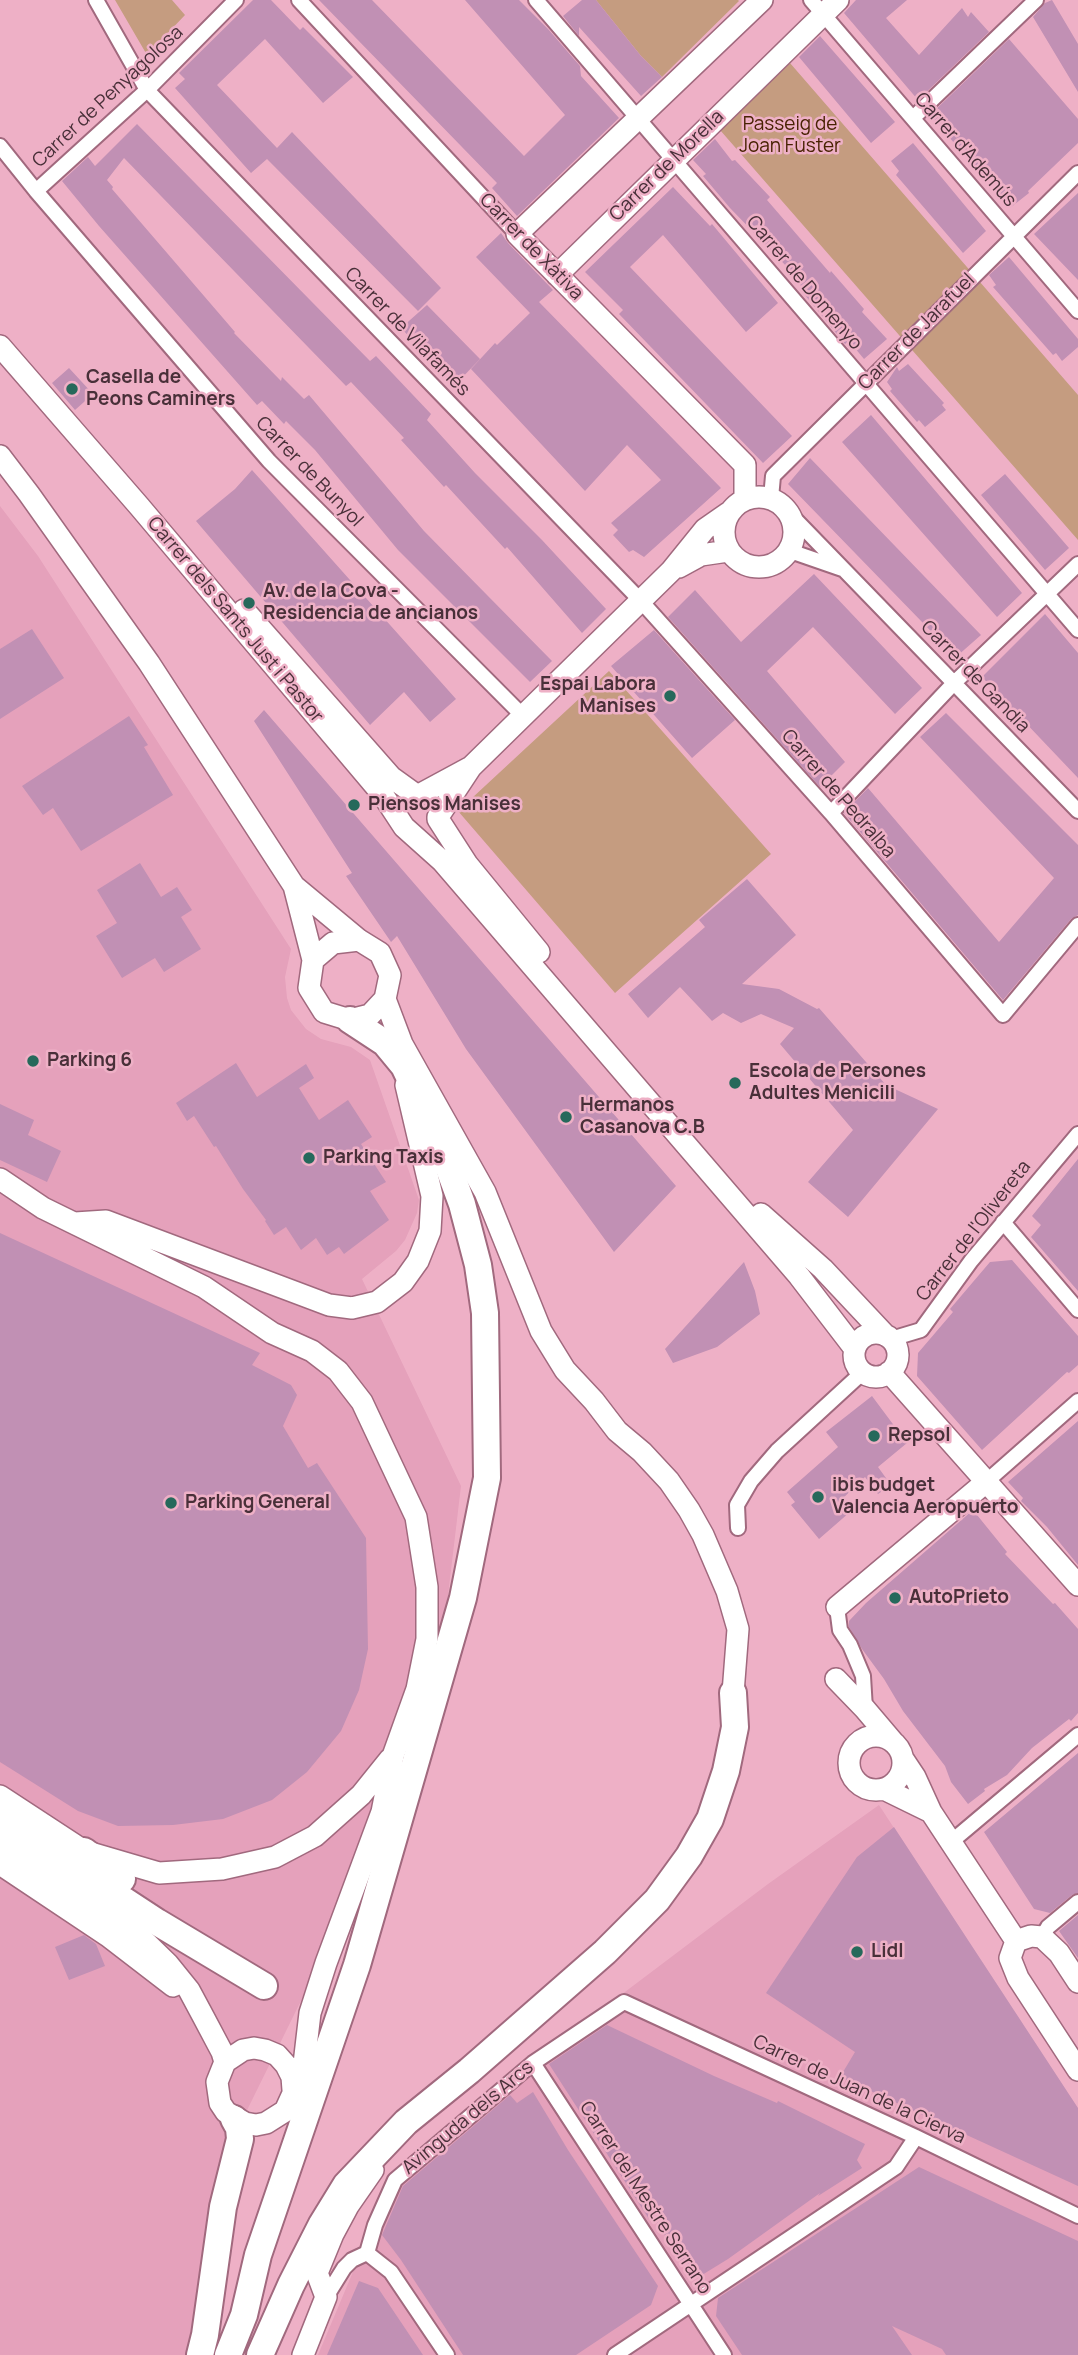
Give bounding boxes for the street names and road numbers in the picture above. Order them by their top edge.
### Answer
street label: Carrer de Penyagolosa [28,21,188,173]
street label: Carrer d'Ademús [909,88,1021,212]
street label: Carrer de Morella [605,106,729,226]
street label: Carrer de Xàtiva [474,189,588,305]
street label: Carrer de Domenyo [741,211,867,355]
street label: Carrer de Vilafamés [340,263,474,401]
street label: Carrer de Jarafuel [854,269,980,395]
street label: Carrer de Bunyol [251,412,367,532]
street label: Carrer dels Sants Just i Pastor [142,513,328,727]
street label: Carrer de Gandia [916,616,1034,738]
street label: Carrer de Pedralba [776,725,900,863]
street label: Carrer de l'Olivereta [912,1156,1036,1306]
street label: Carrer de Juan de la Cierva [749,2031,969,2149]
street label: Avinguda dels Arcs [398,2056,538,2180]
street label: Carrer del Mestre Serrano [574,2097,716,2299]

